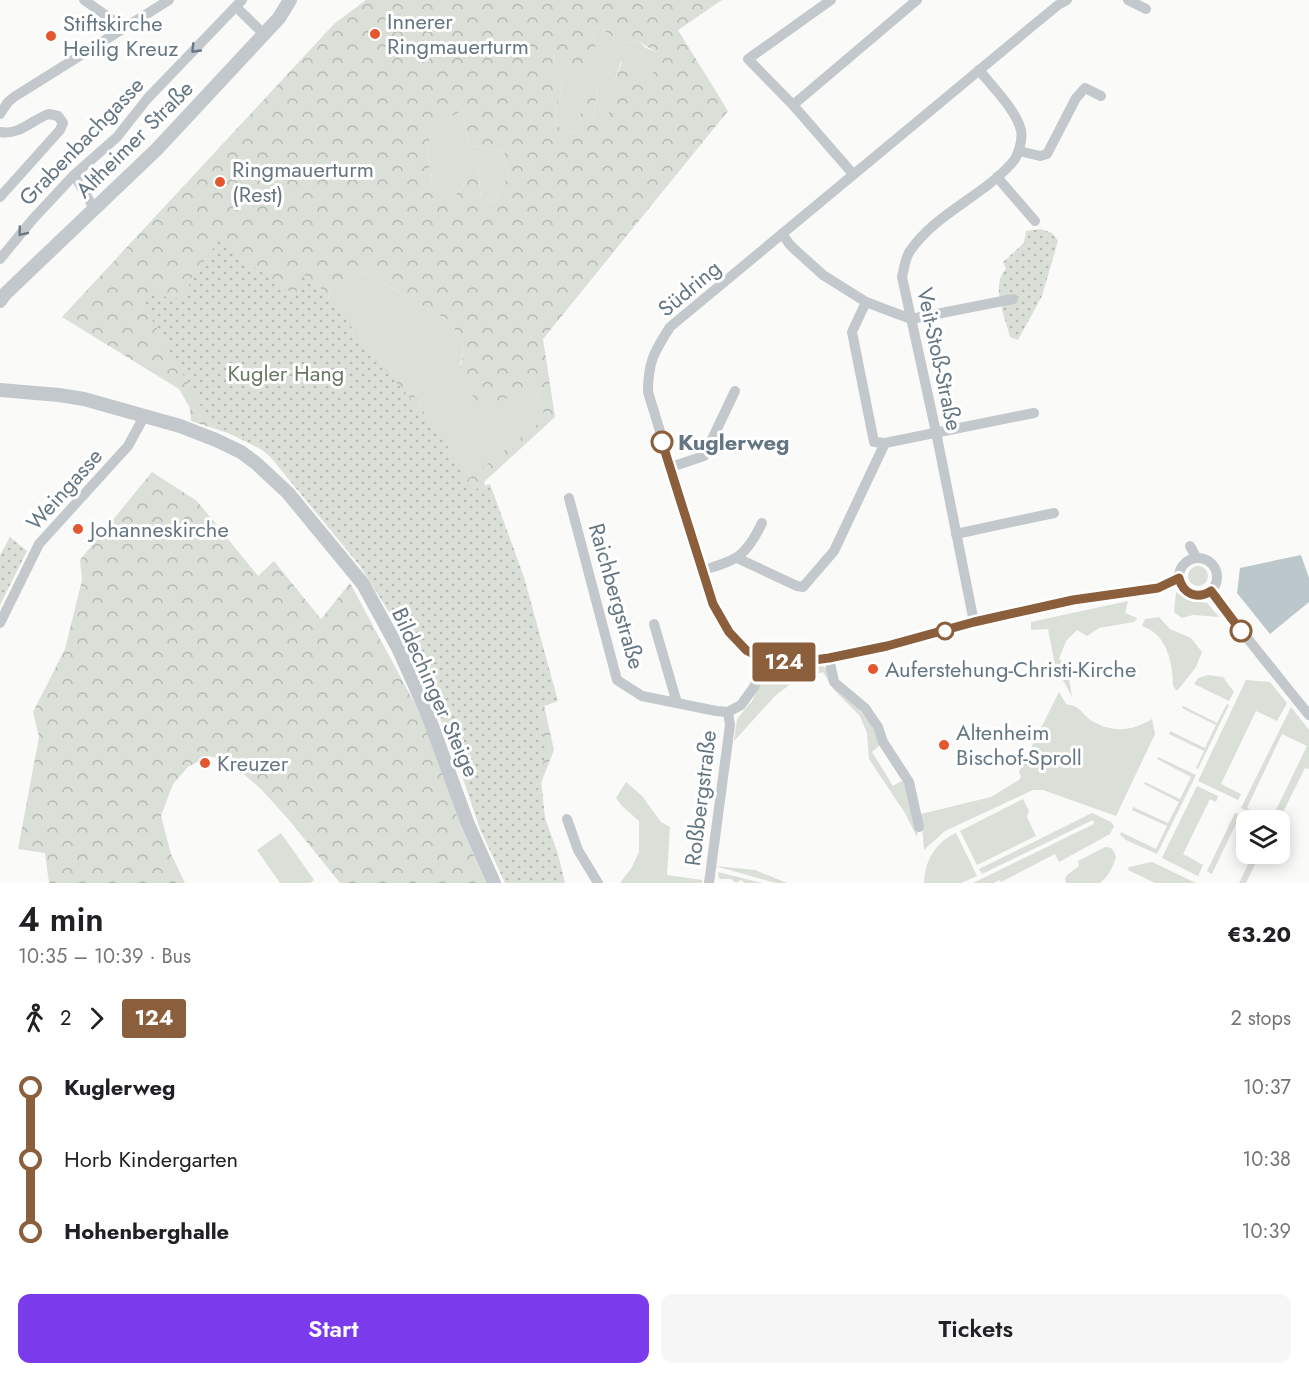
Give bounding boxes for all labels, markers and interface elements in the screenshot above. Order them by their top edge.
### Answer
place label: Innerer Ringmauerturm [387,5,529,62]
place label: Stiftskirche Heilig Kreuz [63,7,178,64]
marker: Innerer Ringmauerturm [368,27,382,41]
marker: Stiftskirche Heilig Kreuz [44,29,58,43]
one-way arrow [192,42,203,53]
street label: Grabenbachgasse [11,69,151,213]
street label: Altheimer Straße [68,73,200,205]
place label: Ringmauerturm (Rest) [232,153,374,210]
marker: Ringmauerturm (Rest) [213,175,227,189]
one-way arrow [18,225,29,236]
street label: Südring [651,252,727,324]
street label: Veit-Stoß-Straße [909,285,971,433]
park label: Kugler Hang [228,357,344,389]
place label: Kuglerweg [678,426,789,458]
marker: Kuglerweg [651,431,673,453]
street label: Weingasse [18,441,110,537]
place label: Johanneskirche [87,513,229,545]
street label: Raichbergstraße [581,519,653,673]
marker: Johanneskirche [71,522,85,536]
street label: Bildechinger Steige [384,602,488,782]
unlabelled marker [1230,620,1252,642]
unlabelled marker [936,622,954,640]
line badge: 124 [750,642,818,682]
text: 124 [764,647,804,677]
place label: Auferstehung-Christi-Kirche [885,653,1136,685]
marker: Auferstehung-Christi-Kirche [866,662,880,676]
place label: Altenheim Bischof-Sproll [956,716,1082,773]
street label: Roßbergstraße [676,728,724,868]
marker: Altenheim Bischof-Sproll [937,738,951,752]
place label: Kreuzer [217,747,289,779]
marker: Kreuzer [198,756,212,770]
map controls [1236,810,1290,864]
button: layers [1236,810,1290,864]
text: 4 min [18,896,104,943]
text: €3.20 [1227,918,1291,950]
text: 10:35 – 10:39 · Bus [18,942,191,971]
icon: walk [18,1002,51,1035]
icon: forward [80,1002,113,1035]
text: 124 [134,1003,174,1033]
text: 2 [60,1004,71,1033]
text: 2 stops [1230,1004,1291,1033]
text: Kuglerweg [64,1071,175,1103]
text: 10:37 [1243,1073,1291,1102]
text: Horb Kindergarten [64,1143,238,1175]
text: 10:38 [1242,1145,1291,1174]
text: Hohenberghalle [64,1215,229,1247]
text: 10:39 [1242,1217,1291,1246]
button: Start [18,1294,649,1363]
button: Tickets [661,1294,1291,1363]

